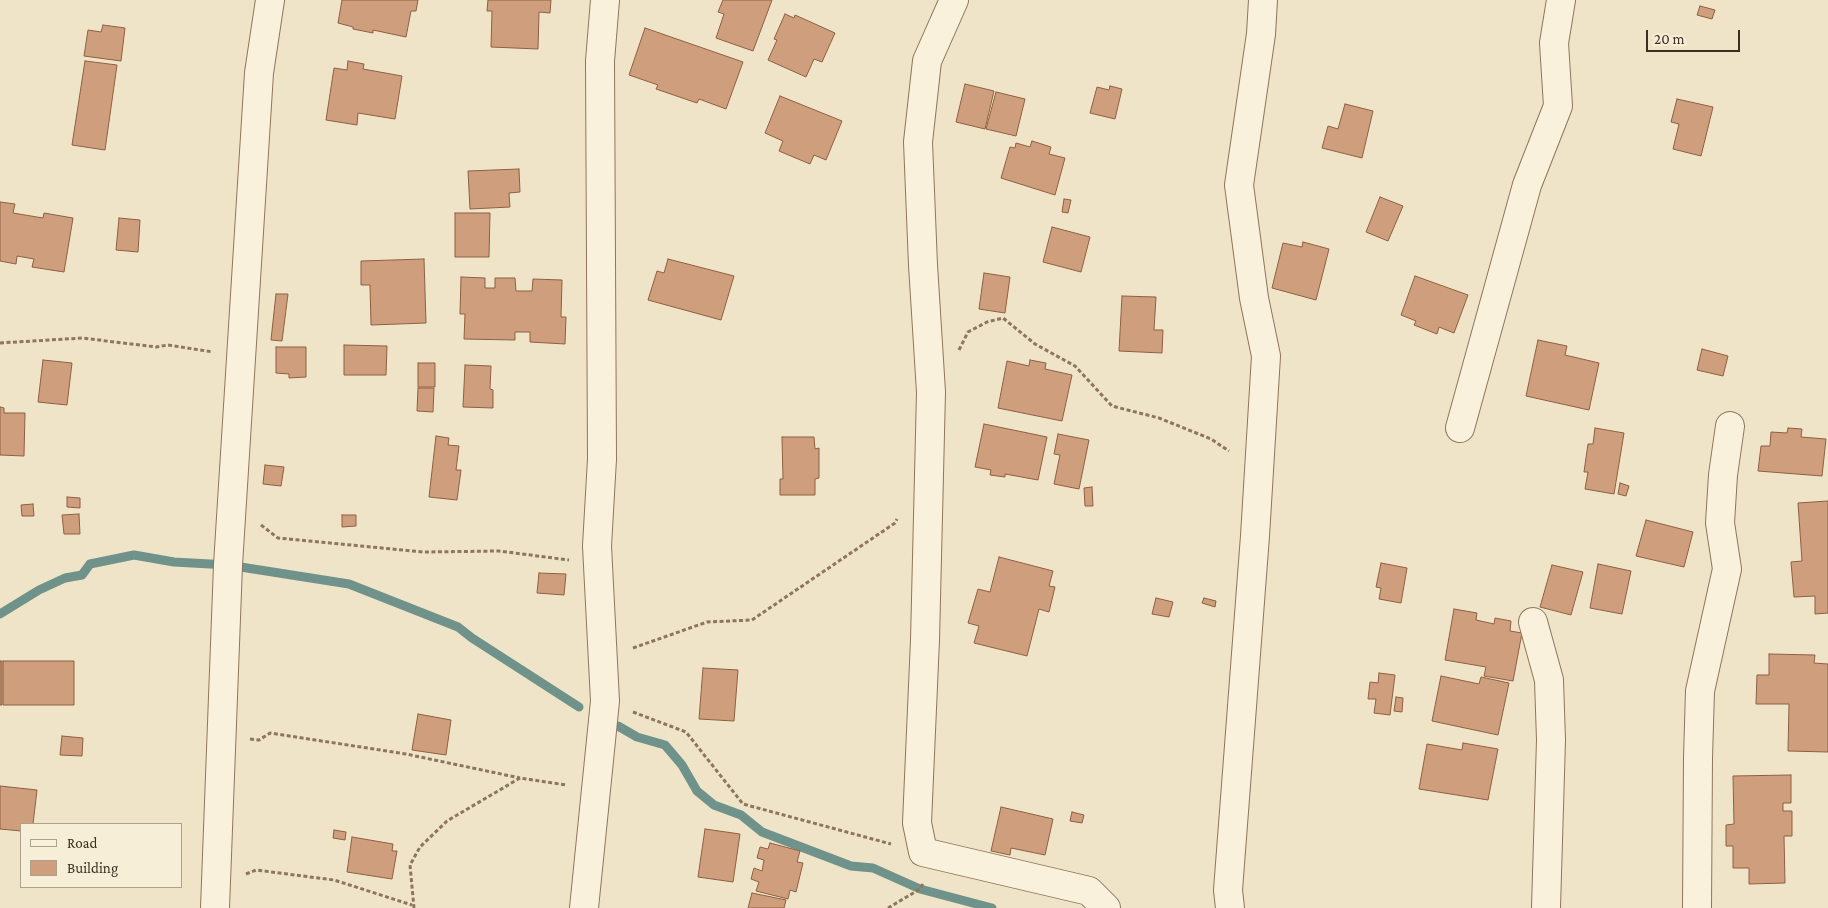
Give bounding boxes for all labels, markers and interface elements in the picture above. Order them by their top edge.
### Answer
scale bar [1648,20,1742,52]
text: 20 m [1654,31,1685,47]
legend [20,823,182,888]
text: Road [67,835,97,851]
text: Building [67,860,118,876]

